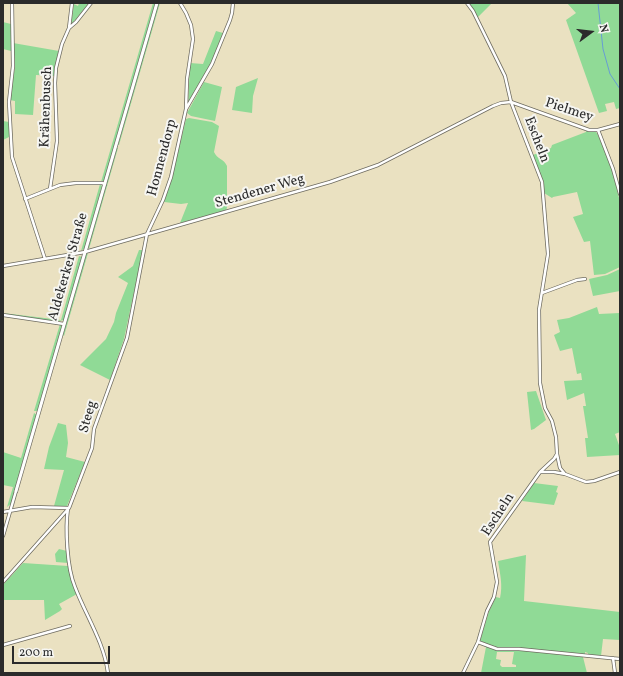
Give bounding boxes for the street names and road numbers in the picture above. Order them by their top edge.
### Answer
street label: Krähenbusch [37,66,57,148]
street label: Pielmey [543,95,595,127]
street label: Escheln [520,115,552,165]
street label: Honnendorp [145,118,181,198]
street label: Stendener Weg [213,171,307,213]
street label: Aldekerker Straße [46,211,92,323]
street label: Steeg [76,399,102,435]
street label: Escheln [479,490,519,540]

